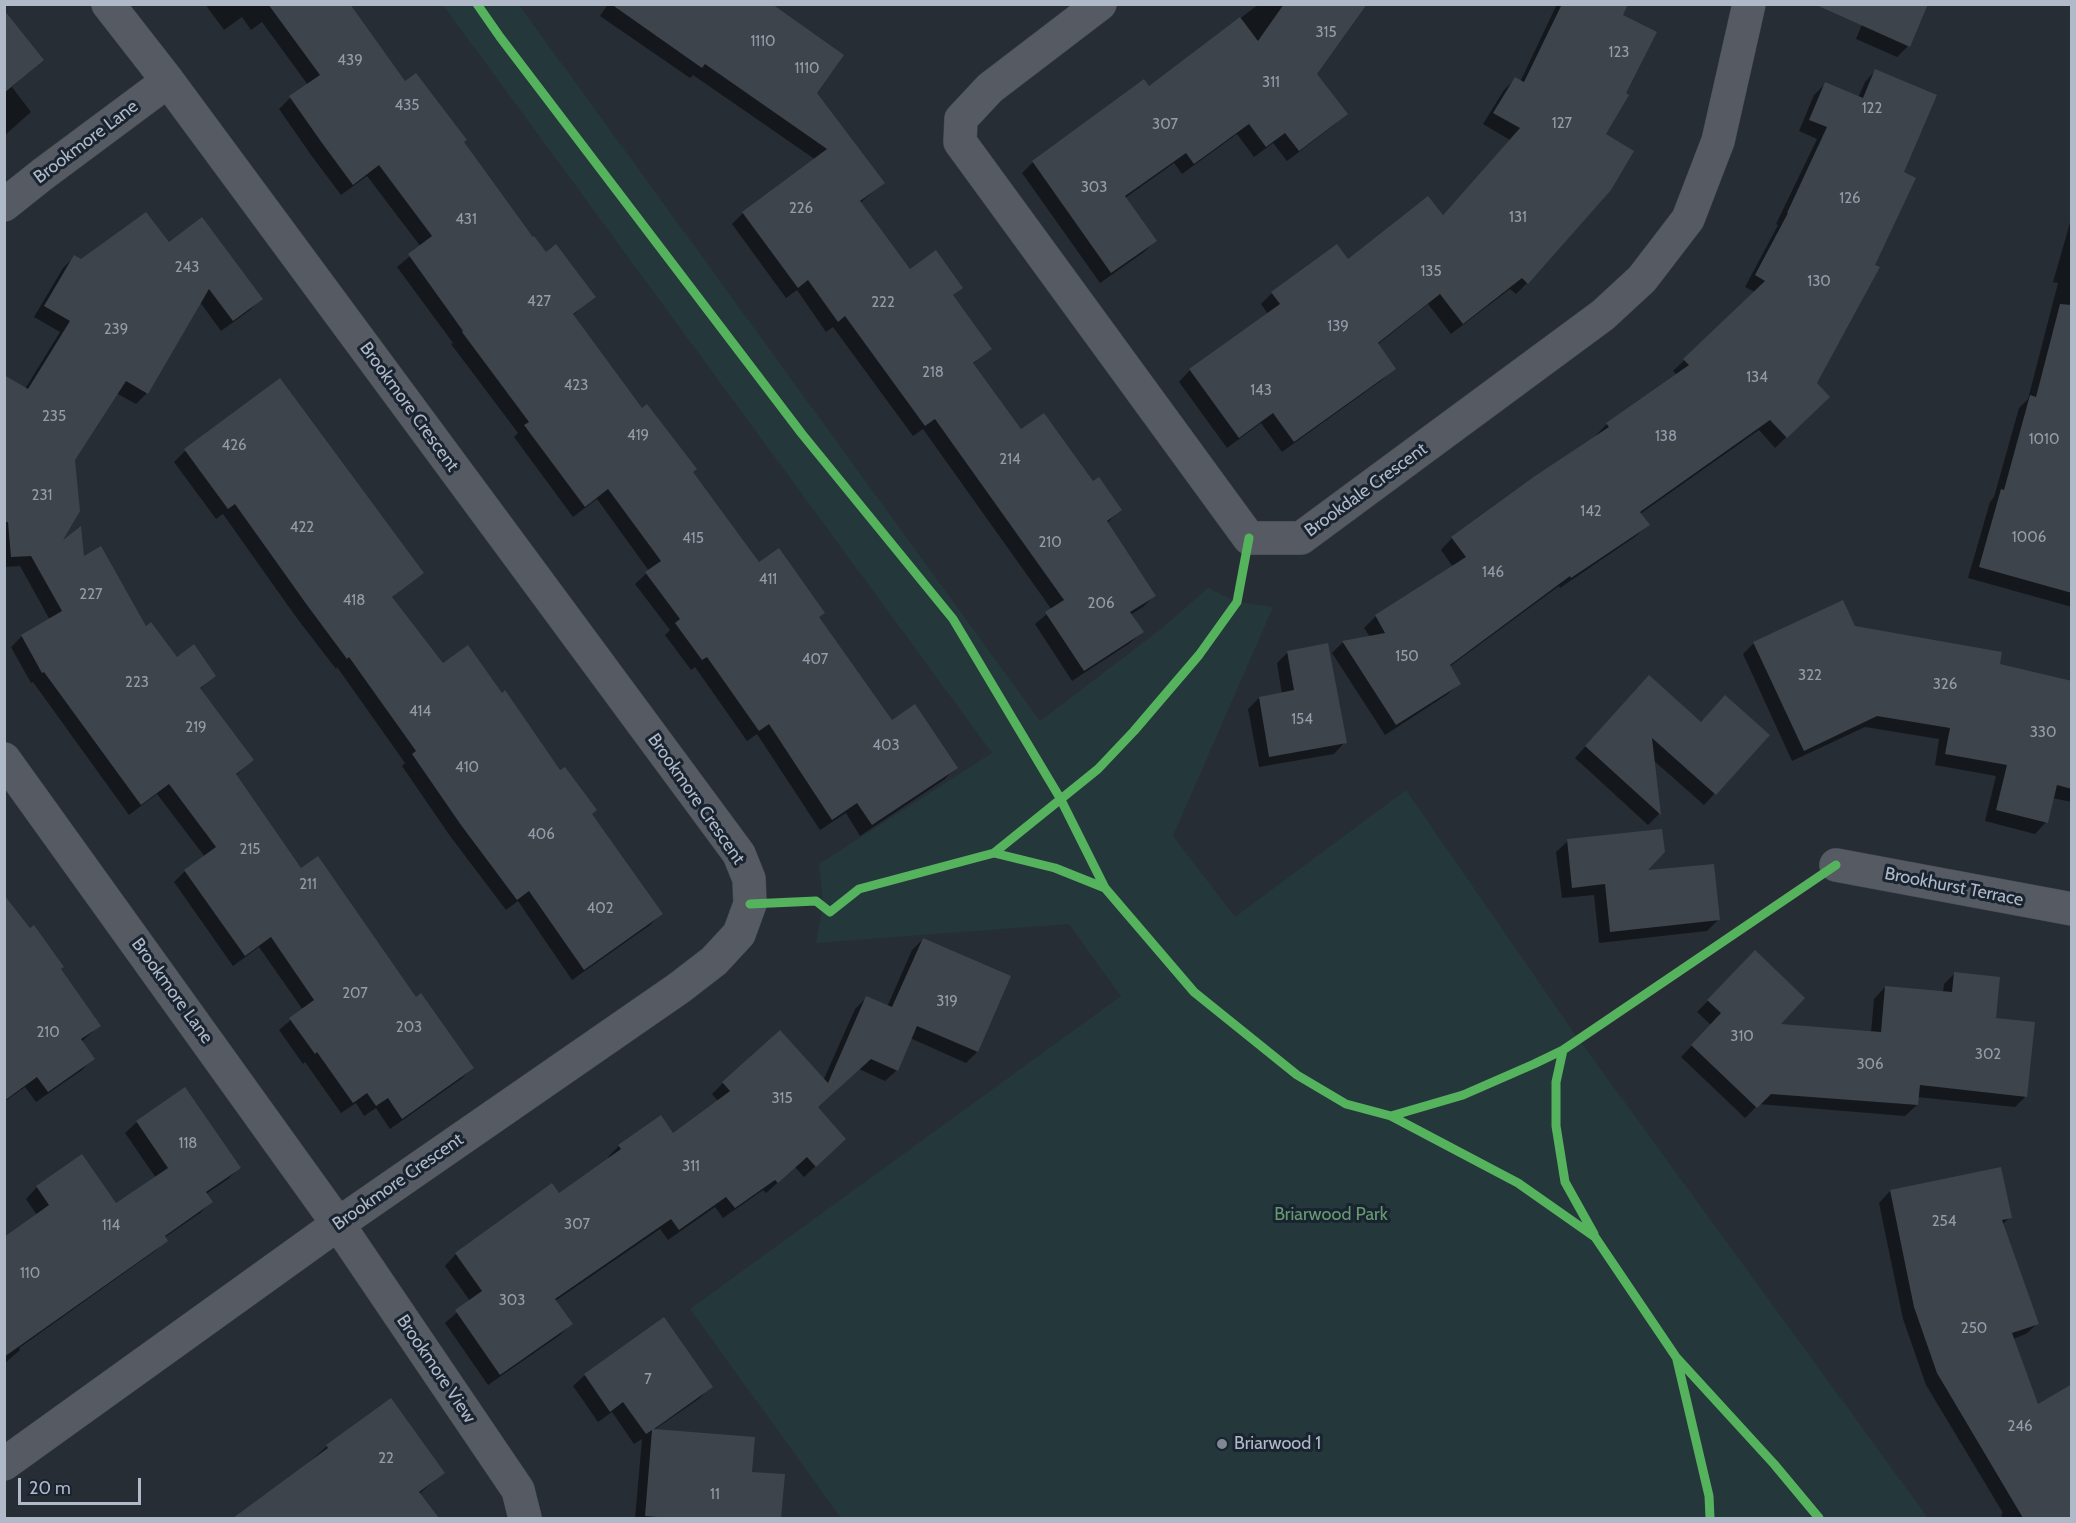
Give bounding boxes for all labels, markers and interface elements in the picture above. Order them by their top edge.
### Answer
house number: 315 [1315,24,1337,42]
house number: 1110 [750,33,776,51]
house number: 123 [1609,44,1629,62]
house number: 439 [337,52,363,70]
house number: 1110 [794,60,820,78]
house number: 311 [1262,74,1280,92]
street label: Brookmore Lane [29,96,143,188]
house number: 435 [395,97,419,115]
house number: 122 [1862,100,1882,118]
house number: 127 [1552,115,1572,133]
house number: 307 [1152,116,1178,134]
house number: 303 [1081,179,1107,197]
house number: 126 [1839,190,1861,208]
house number: 226 [789,200,813,218]
house number: 131 [1509,209,1527,227]
house number: 431 [455,211,477,229]
house number: 243 [175,259,199,277]
house number: 135 [1420,263,1442,281]
house number: 130 [1807,273,1831,291]
house number: 427 [527,293,551,311]
house number: 222 [871,294,895,312]
house number: 139 [1327,318,1349,336]
house number: 239 [104,321,128,339]
street label: Brookmore Crescent [355,338,463,476]
house number: 218 [922,364,944,382]
house number: 134 [1746,369,1768,387]
house number: 423 [564,377,588,395]
house number: 143 [1250,382,1272,400]
house number: 235 [42,408,66,426]
house number: 419 [627,427,649,445]
house number: 138 [1655,428,1677,446]
house number: 1010 [2029,431,2059,449]
house number: 426 [221,437,247,455]
street label: Brookdale Crescent [1301,438,1431,542]
house number: 214 [999,451,1021,469]
house number: 231 [32,487,52,505]
house number: 142 [1580,503,1602,521]
house number: 422 [290,519,314,537]
house number: 1006 [2012,529,2046,547]
house number: 415 [682,530,704,548]
house number: 210 [1038,534,1062,552]
house number: 146 [1482,564,1504,582]
house number: 411 [759,571,777,589]
house number: 227 [79,586,103,604]
house number: 418 [343,592,365,610]
house number: 206 [1088,595,1114,613]
house number: 150 [1395,648,1419,666]
house number: 407 [802,651,828,669]
house number: 322 [1798,667,1822,685]
house number: 223 [125,674,149,692]
house number: 326 [1933,676,1957,694]
house number: 414 [409,703,431,721]
house number: 154 [1291,711,1313,729]
house number: 219 [185,719,207,737]
house number: 330 [2030,724,2056,742]
street label: Brookmore Crescent [643,729,749,869]
house number: 403 [872,737,900,755]
house number: 410 [455,759,479,777]
house number: 406 [527,826,555,844]
house number: 215 [240,841,260,859]
street label: Brookhurst Terrace [1883,863,2025,911]
house number: 211 [299,876,317,894]
house number: 402 [587,900,613,918]
street label: Brookmore Lane [126,934,218,1048]
house number: 207 [342,985,368,1003]
house number: 319 [936,993,958,1011]
house number: 203 [396,1019,422,1037]
house number: 210 [36,1024,60,1042]
house number: 310 [1730,1028,1754,1046]
house number: 302 [1975,1046,2001,1064]
house number: 306 [1856,1056,1884,1074]
house number: 315 [771,1090,793,1108]
street label: Brookmore Crescent [328,1129,468,1235]
house number: 118 [179,1135,197,1153]
house number: 311 [682,1158,700,1176]
park label: Briarwood Park [1274,1204,1388,1226]
house number: 254 [1932,1213,1956,1231]
house number: 307 [564,1216,590,1234]
house number: 114 [102,1217,120,1235]
house number: 110 [20,1265,40,1283]
house number: 303 [499,1292,525,1310]
street label: Brookmore View [392,1311,480,1427]
house number: 250 [1961,1320,1987,1338]
house number: 7 [644,1371,652,1389]
house number: 246 [2007,1418,2033,1436]
place label: Briarwood 1 [1234,1433,1321,1455]
marker: Briarwood 1 [1215,1437,1229,1451]
house number: 22 [378,1450,394,1468]
scale bar [21,1466,144,1504]
text: 20 m [29,1477,71,1499]
house number: 11 [710,1486,720,1504]

